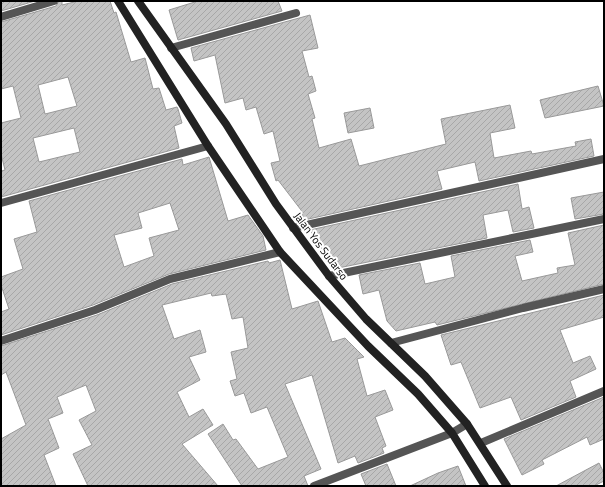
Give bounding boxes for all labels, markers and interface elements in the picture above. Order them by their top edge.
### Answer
street label: Jalan Yos Sudarso [290,209,352,283]

